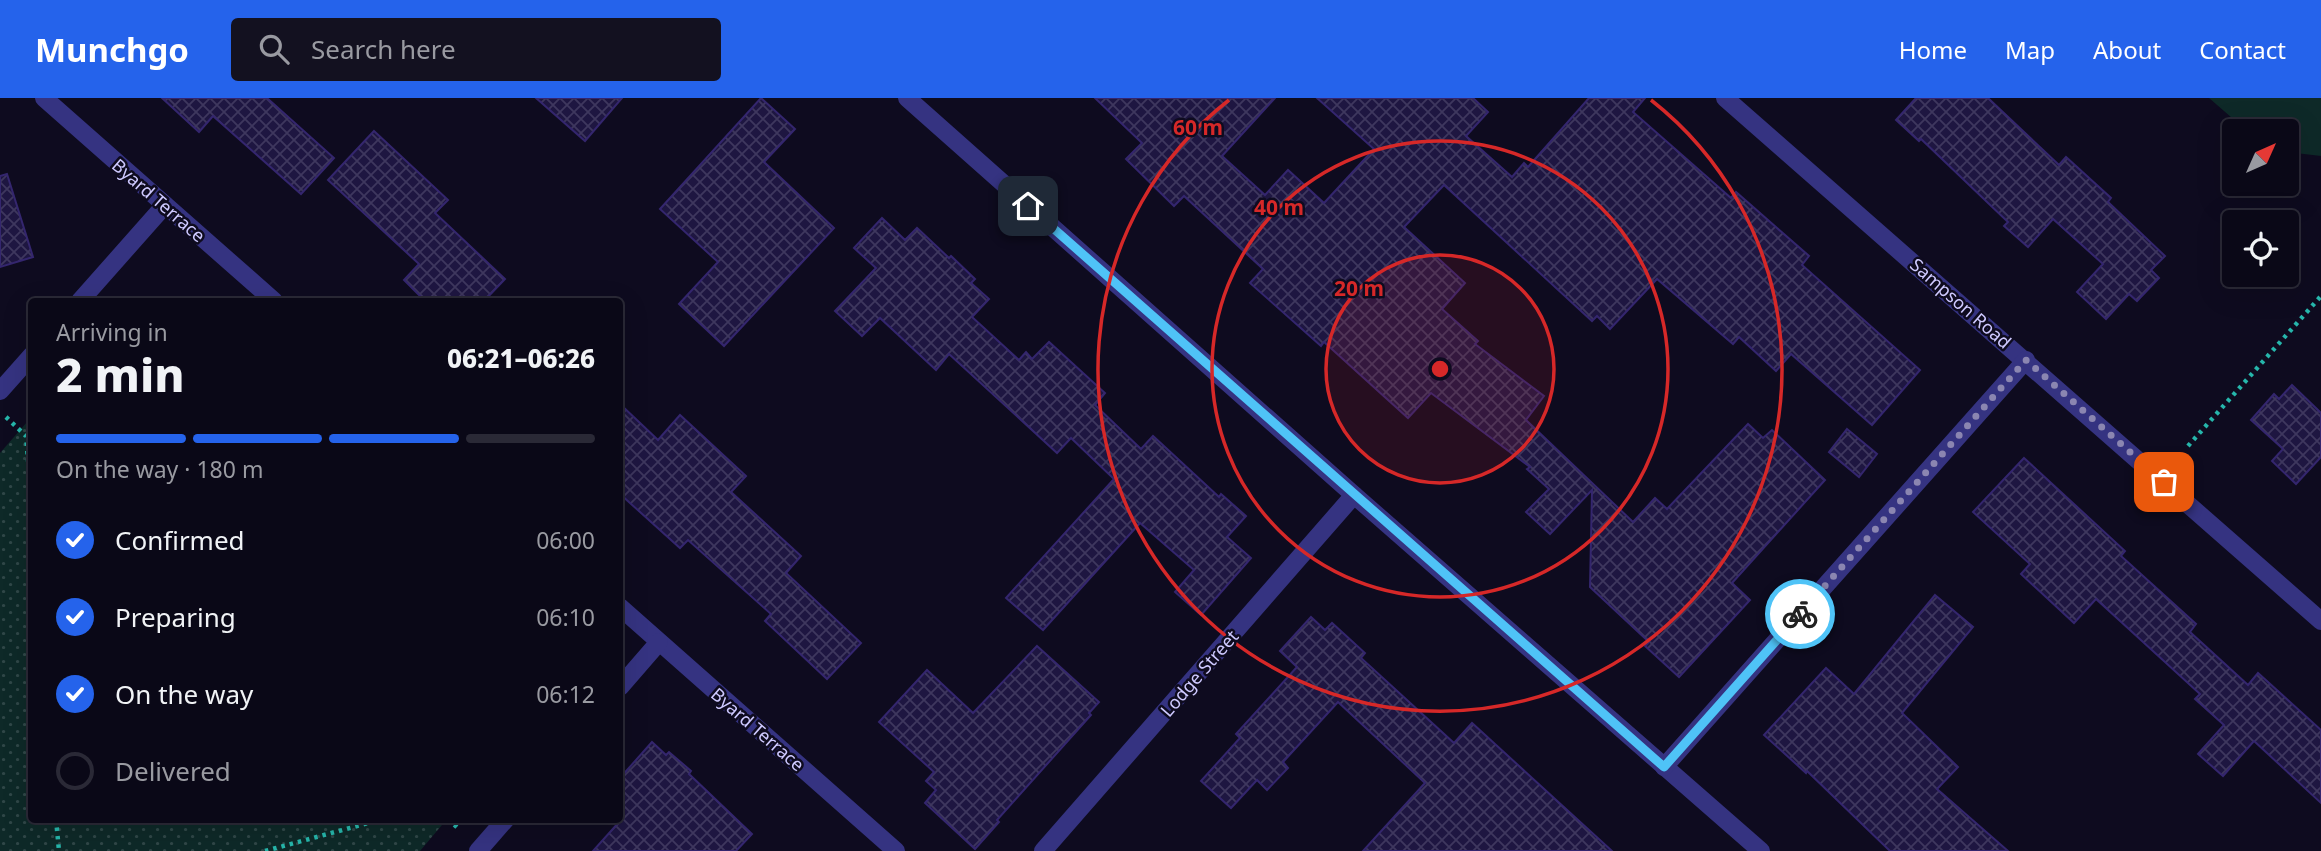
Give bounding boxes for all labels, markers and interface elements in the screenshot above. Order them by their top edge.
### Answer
search box [231,18,721,81]
text: Munchgo [35,27,189,72]
icon: search [255,30,293,68]
text: Search here [311,31,456,67]
text: Home [1899,33,1967,66]
text: Map [2005,33,2055,66]
text: About [2093,33,2161,66]
text: Contact [2199,33,2286,66]
text: 60 m [1173,113,1223,141]
north arrow [2222,119,2300,196]
map controls [2222,119,2299,287]
street label: Byard Terrace [107,153,211,247]
pin [998,176,1058,236]
icon: home [1009,187,1047,225]
text: 40 m [1254,193,1304,221]
button: locate [2222,210,2299,287]
street label: Sampson Road [1905,252,2017,354]
text: 20 m [1334,274,1384,302]
text: Arriving in [56,316,168,348]
text: 06:21–06:26 [447,340,595,376]
text: 2 min [56,343,185,405]
centre of rings [1428,357,1452,381]
pin [2134,452,2194,512]
text: On the way · 180 m [56,453,263,485]
icon: bag [2145,463,2183,501]
icon: check [56,521,94,559]
text: Confirmed [115,522,245,558]
text: 06:00 [536,524,595,556]
courier [1765,579,1835,649]
icon: bike [1781,595,1819,633]
icon: check [56,598,94,636]
text: Preparing [115,599,236,635]
text: 06:10 [536,601,595,633]
street label: Lodge Street [1155,624,1244,721]
icon: check [56,675,94,713]
text: On the way [115,676,253,712]
text: 06:12 [536,678,595,710]
street label: Byard Terrace [706,682,810,776]
text: Delivered [115,753,231,789]

